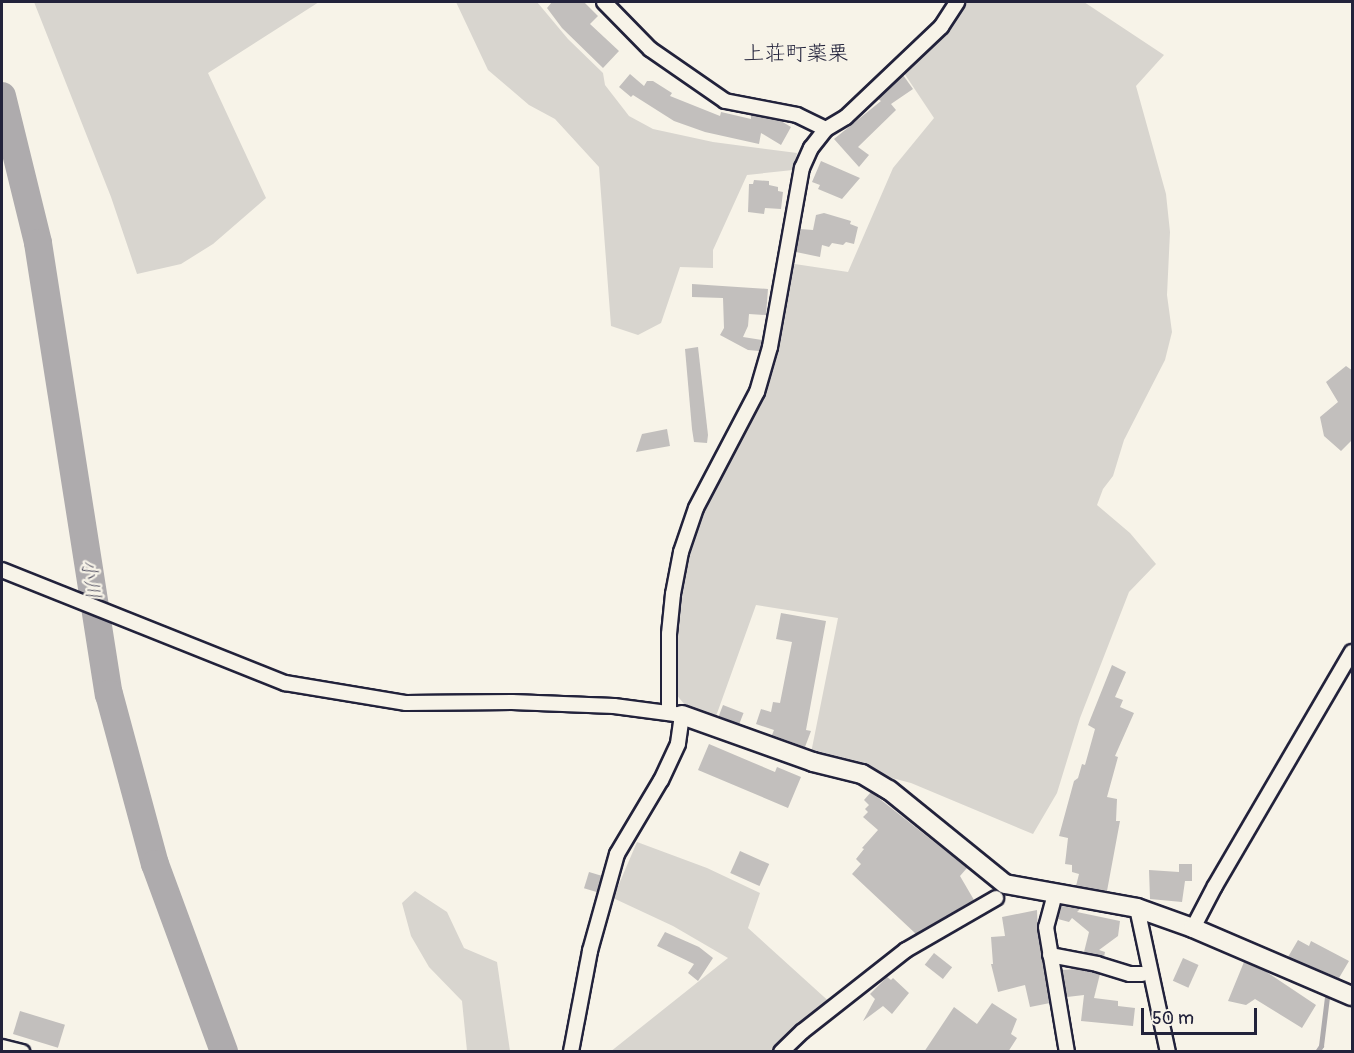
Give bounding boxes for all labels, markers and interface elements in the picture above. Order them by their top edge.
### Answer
district label: 上荘町薬栗 [744,41,848,67]
water label: 小川 [76,557,106,601]
scale bar [1144,996,1260,1034]
text: 50 m [1152,1007,1194,1030]

